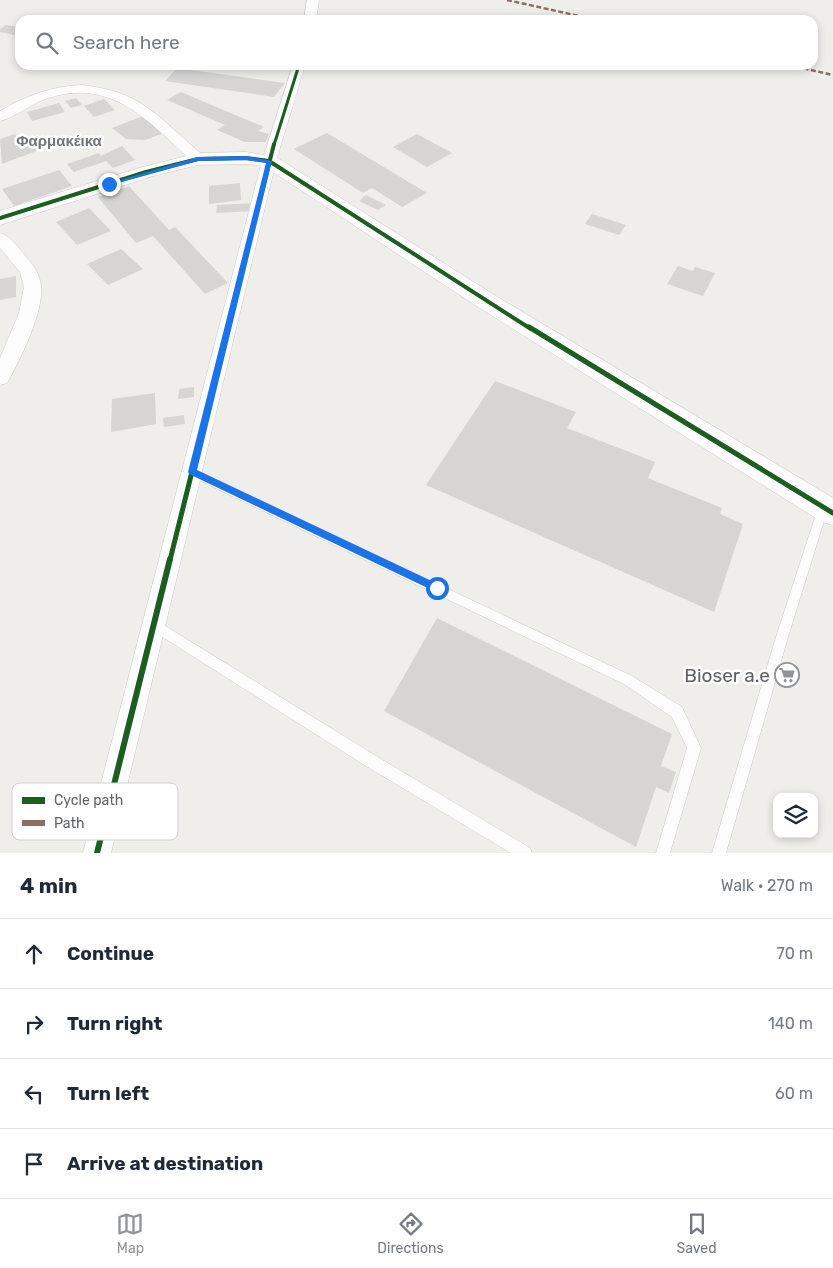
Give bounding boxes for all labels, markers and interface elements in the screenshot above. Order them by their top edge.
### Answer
search box [15,15,818,70]
icon: search [33,29,61,57]
text: Search here [73,31,180,54]
district label: Φαρμακέικα [16,132,103,150]
route end [98,173,121,196]
route start [426,577,449,600]
supermarket icon: Bioser a.e [774,662,800,688]
place label: Bioser a.e [684,664,770,687]
legend [12,783,178,840]
text: Cycle path [54,792,123,809]
map controls [773,793,818,838]
button: layers [773,793,818,838]
text: Path [54,815,85,832]
text: 4 min [20,873,78,898]
text: Walk · 270 m [721,876,813,895]
icon: ahead [20,940,48,968]
text: Continue [67,942,154,965]
text: 70 m [776,944,813,963]
icon: right [20,1010,48,1038]
text: Turn right [67,1012,162,1035]
text: 140 m [768,1014,813,1033]
icon: left [20,1080,48,1108]
text: Turn left [67,1082,149,1105]
text: 60 m [775,1084,813,1103]
icon: arrive [20,1150,48,1178]
text: Arrive at destination [67,1152,263,1175]
tab: Map [116,1210,144,1257]
tab: Directions [377,1210,444,1257]
tab: Saved [677,1210,717,1257]

